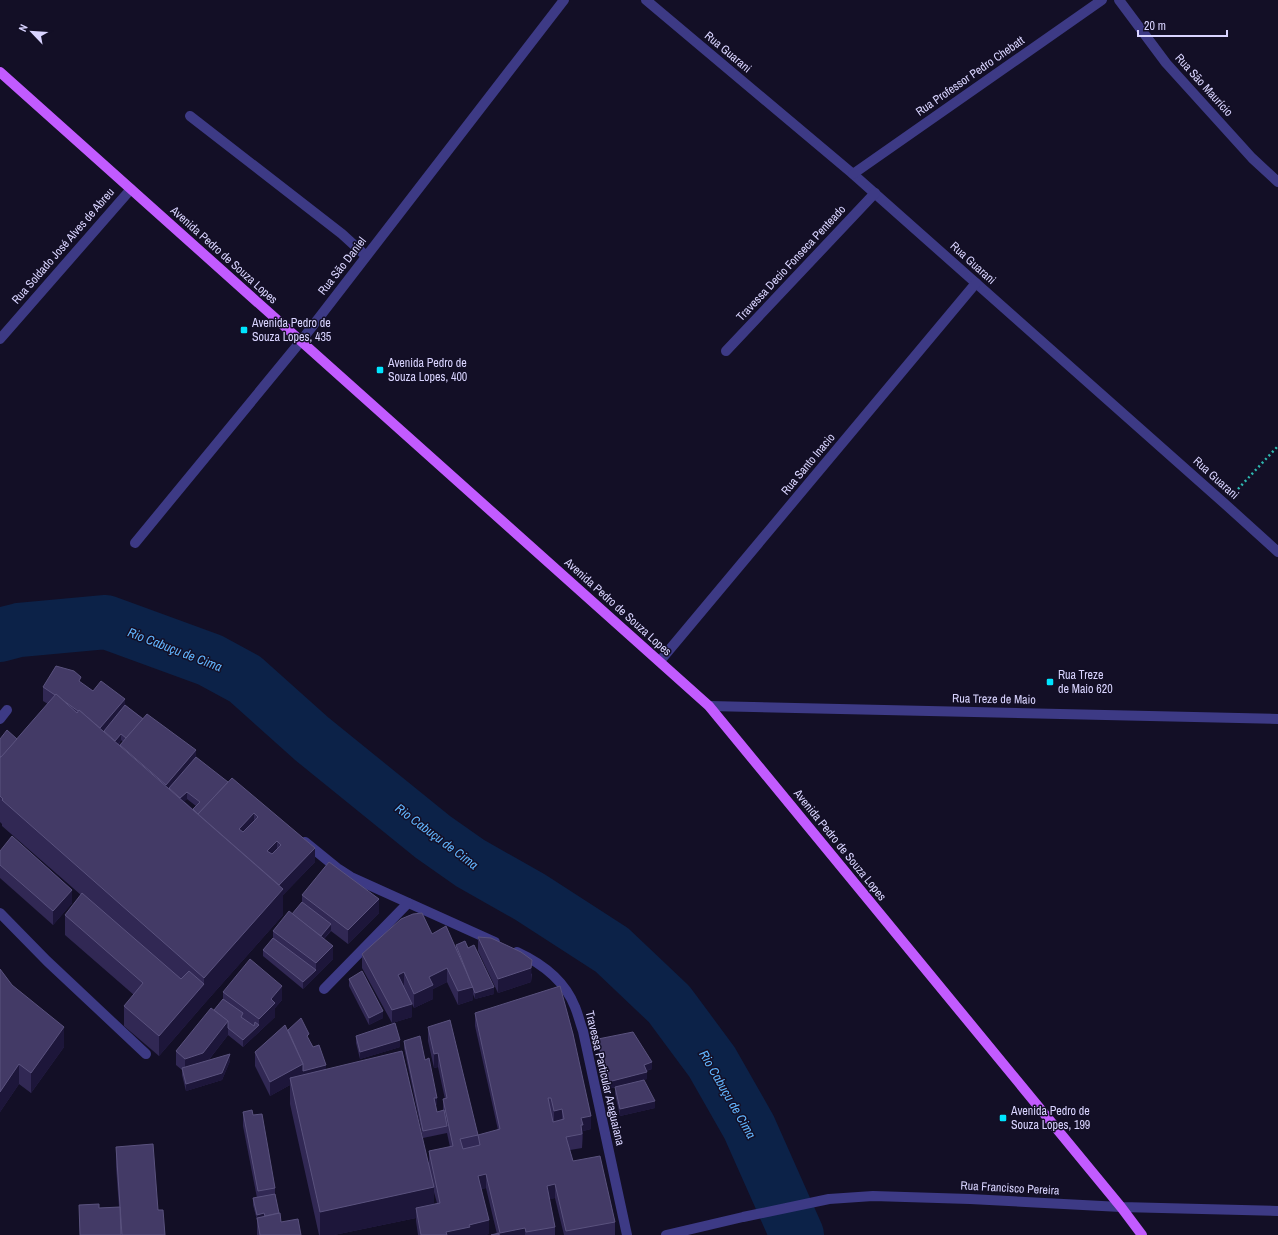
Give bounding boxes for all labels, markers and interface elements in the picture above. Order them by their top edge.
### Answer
north arrow [12,12,52,52]
scale bar [1138,12,1227,38]
text: 20 m [1144,18,1166,34]
text: N [15,22,31,34]
street label: Rua Guarani [701,28,755,76]
street label: Rua Professor Pedro Chebatt [913,32,1028,120]
street label: Rua São Maurício [1172,50,1236,120]
street label: Rua Soldado José Alves de Abreu [8,185,118,307]
street label: Travessa Decio Fonseca Penteado [733,201,849,325]
street label: Avenida Pedro de Souza Lopes [166,202,281,307]
street label: Rua São Daniel [314,234,370,298]
street label: Rua Guarani [947,238,999,288]
place label: Avenida Pedro de Souza Lopes, 435 [251,315,332,345]
marker: Avenida Pedro de Souza Lopes, 435 [239,325,249,335]
place label: Avenida Pedro de Souza Lopes, 400 [387,355,467,385]
marker: Avenida Pedro de Souza Lopes, 400 [375,365,385,375]
street label: Rua Santo Inacio [777,430,839,498]
street label: Rua Guarani [1190,453,1242,503]
street label: Avenida Pedro de Souza Lopes [560,554,675,659]
water label: Rio Cabuçu de Cima [125,624,224,675]
place label: Rua Treze de Maio 620 [1058,667,1113,697]
marker: Rua Treze de Maio 620 [1045,677,1055,687]
street label: Rua Treze de Maio [952,690,1036,708]
street label: Avenida Pedro de Souza Lopes [789,785,890,904]
water label: Rio Cabuçu de Cima [392,800,482,873]
street label: Travessa Particular Araguaiana [582,1009,628,1148]
water label: Rio Cabuçu de Cima [695,1047,760,1142]
place label: Avenida Pedro de Souza Lopes, 199 [1010,1103,1090,1133]
marker: Avenida Pedro de Souza Lopes, 199 [998,1113,1008,1123]
street label: Rua Francisco Pereira [960,1177,1060,1199]

